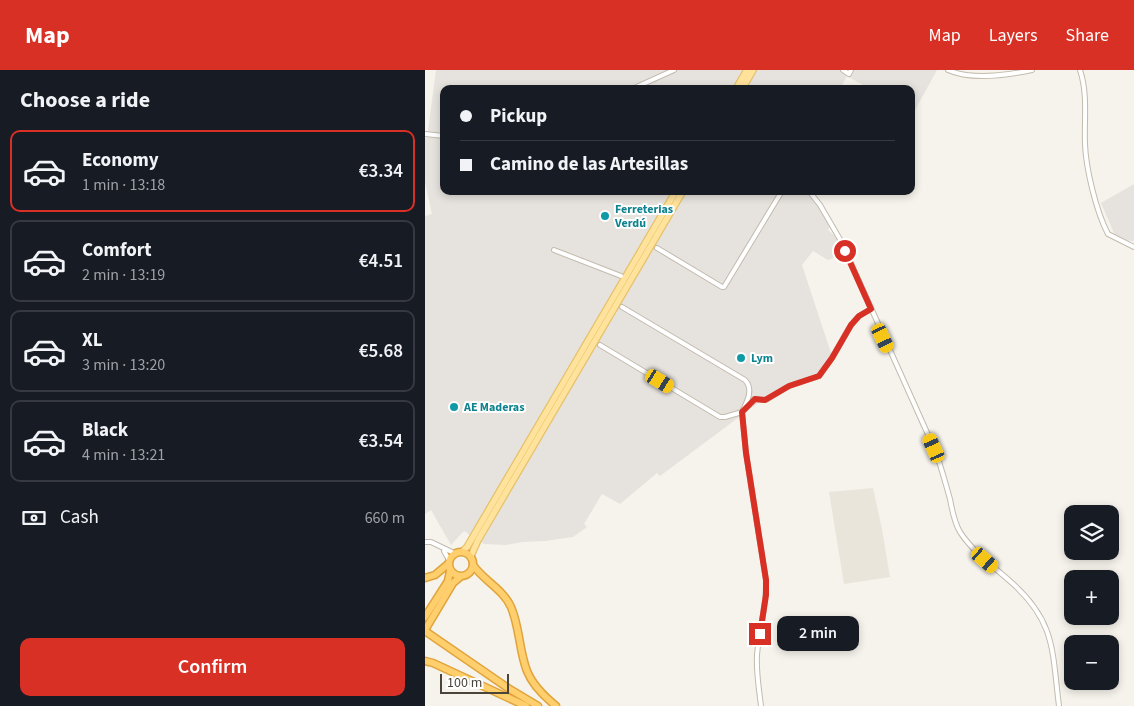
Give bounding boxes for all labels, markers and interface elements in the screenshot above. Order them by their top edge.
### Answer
text: Map [25,18,70,53]
text: Map [929,23,961,48]
text: Layers [989,23,1038,48]
text: Share [1066,23,1109,48]
text: Choose a ride [20,84,150,116]
text: Pickup [490,103,547,130]
text: Economy [82,147,159,174]
icon: car [22,149,67,194]
text: Camino de las Artesillas [490,151,688,178]
text: €3.34 [359,158,403,185]
text: 1 min · 13:18 [82,174,165,196]
place label: Ferreterias Verdú [614,201,673,232]
marker: Ferreterias Verdú [599,210,611,222]
text: Comfort [82,237,152,264]
icon: car [22,239,67,284]
route start [834,240,856,262]
text: €4.51 [359,248,403,275]
text: 2 min · 13:19 [82,264,165,286]
car [869,321,896,355]
text: XL [82,327,103,354]
icon: car [22,329,67,374]
text: €5.68 [359,338,403,365]
place label: Lym [751,350,773,367]
marker: Lym [735,352,747,364]
text: 3 min · 13:20 [82,354,165,376]
car [643,367,676,395]
place label: AE Maderas [463,399,525,416]
marker: AE Maderas [448,401,460,413]
text: Black [82,417,128,444]
icon: car [22,419,67,464]
text: €3.54 [359,428,403,455]
car [921,431,946,465]
text: 4 min · 13:21 [82,444,165,466]
icon: cash [20,504,48,532]
text: Cash [60,504,99,531]
map controls [1064,505,1119,690]
button: layers [1064,505,1119,560]
text: 660 m [365,507,405,529]
car [968,544,1001,576]
button: + [1064,570,1119,625]
callout: 2 min [777,616,860,652]
text: 2 min [799,622,837,644]
route end [749,623,771,645]
button: − [1064,635,1119,690]
button: Confirm [20,638,405,696]
scale bar [440,671,509,694]
text: 100 m [447,673,482,693]

